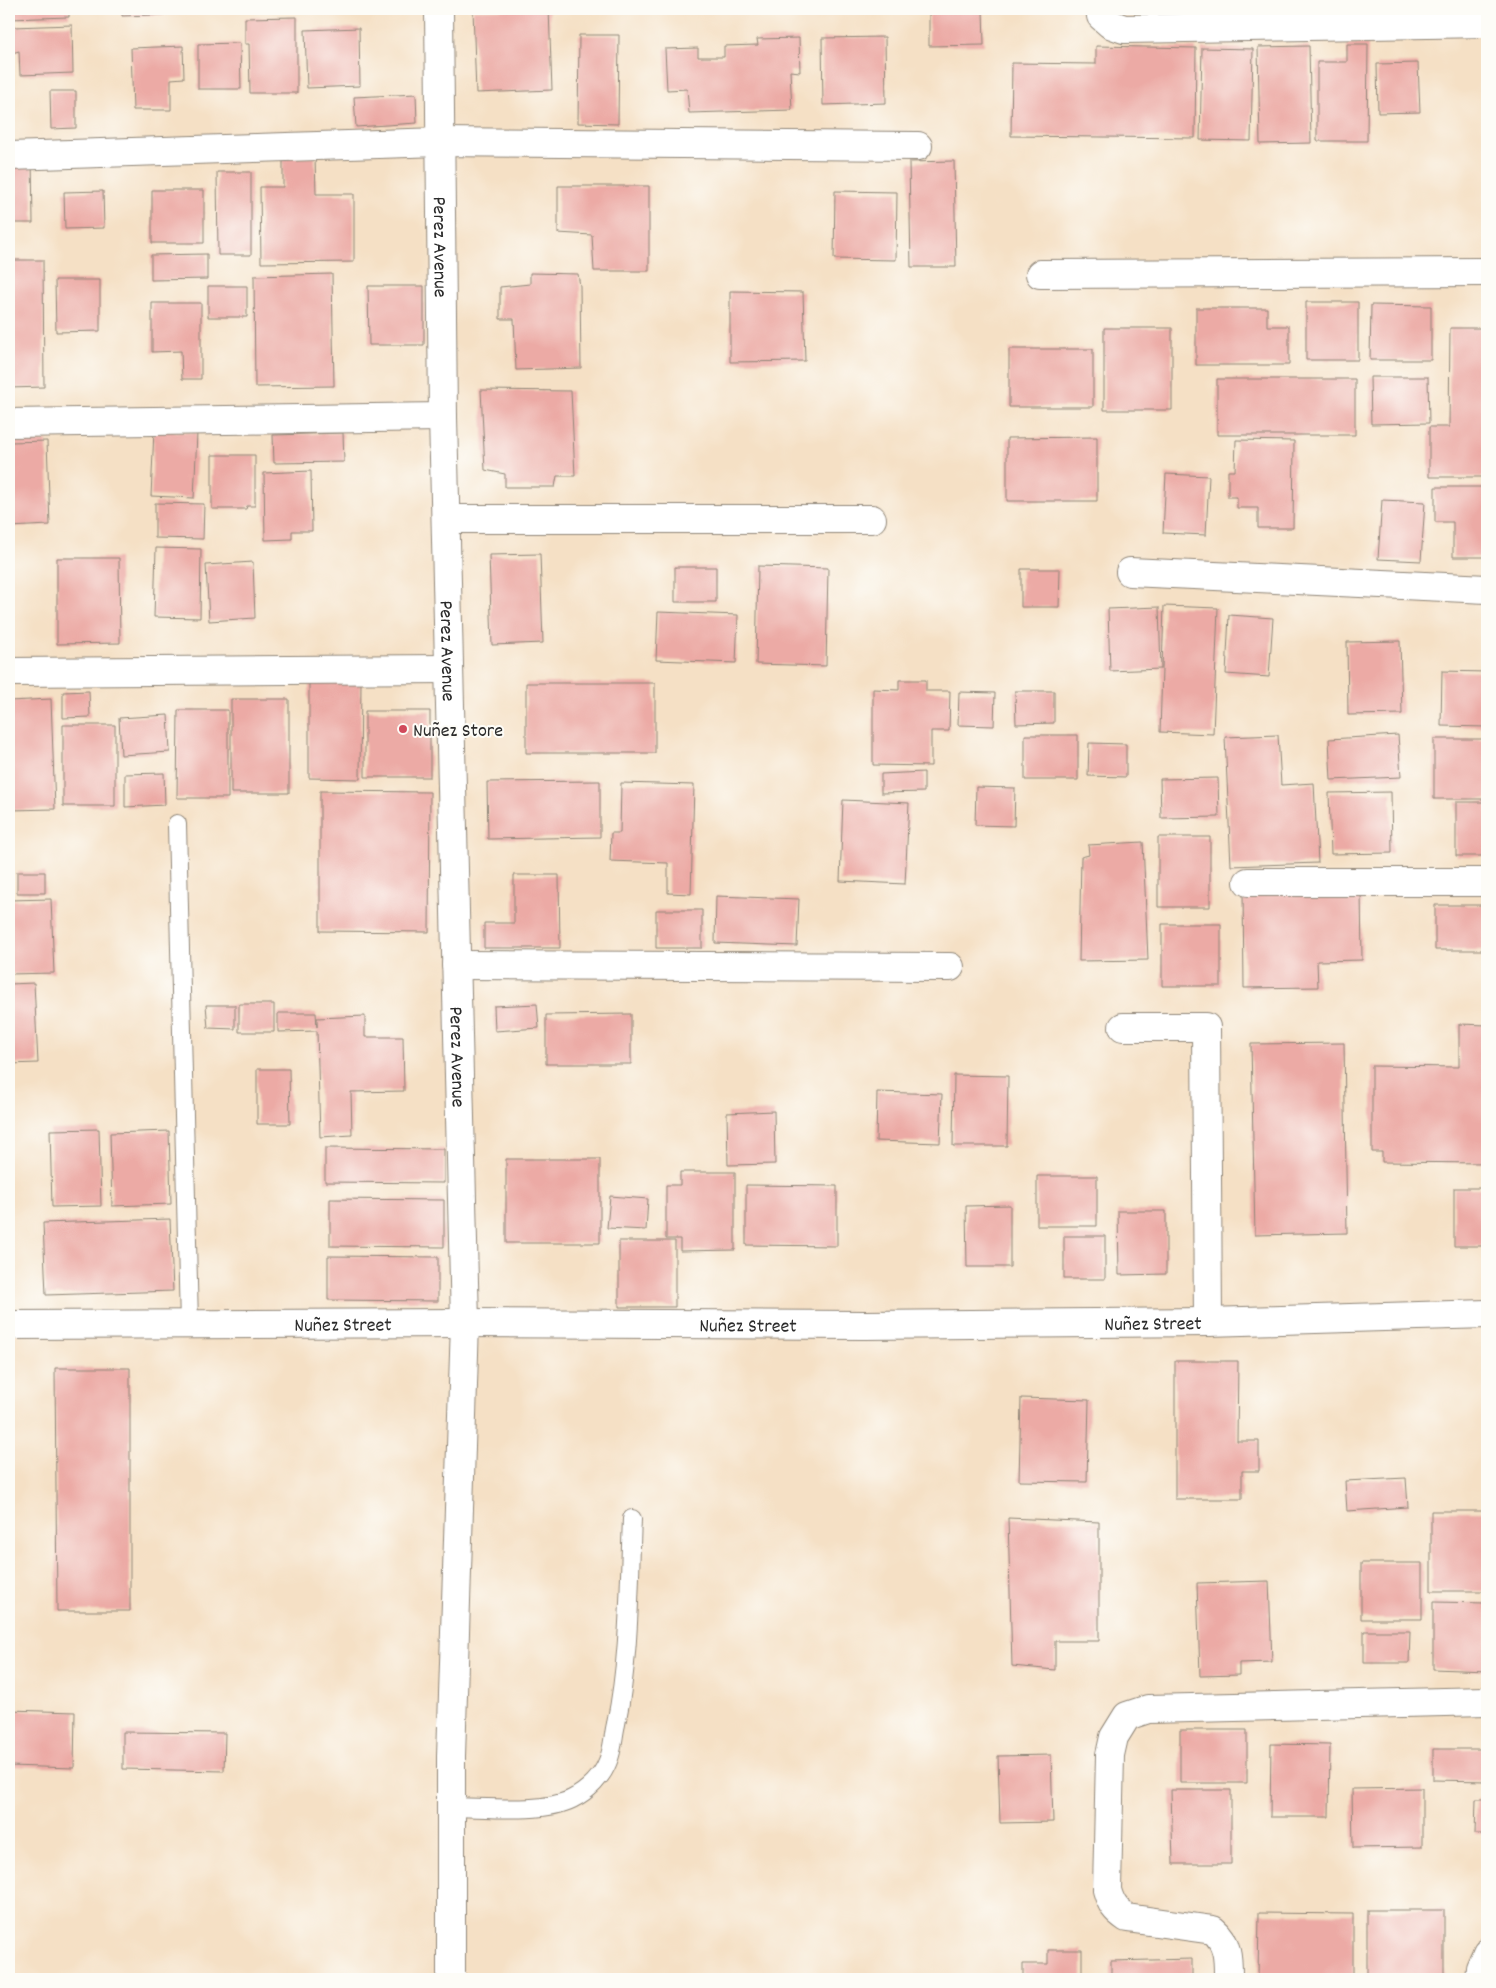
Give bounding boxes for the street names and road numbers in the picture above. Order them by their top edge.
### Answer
street label: Perez Avenue [424,196,453,298]
street label: Perez Avenue [430,600,461,702]
street label: Perez Avenue [440,1006,471,1108]
street label: Nuñez Street [1104,1311,1202,1340]
street label: Nuñez Street [294,1312,392,1341]
street label: Nuñez Street [699,1313,797,1342]

